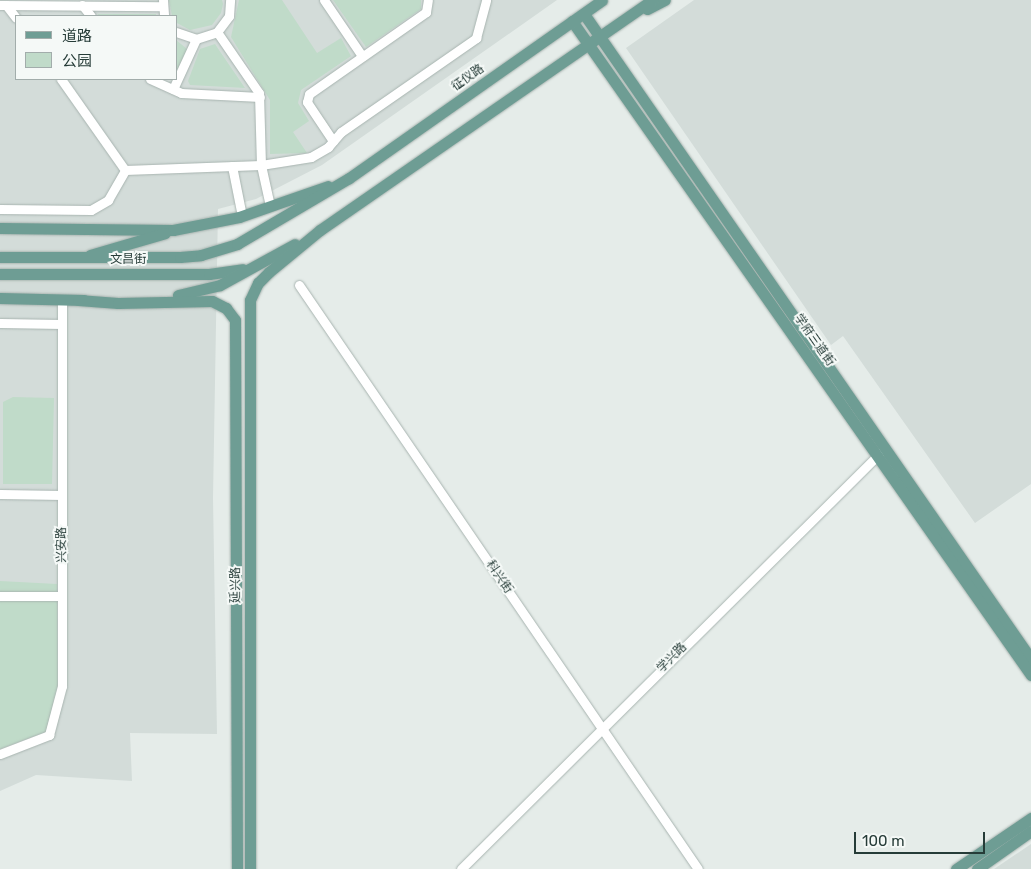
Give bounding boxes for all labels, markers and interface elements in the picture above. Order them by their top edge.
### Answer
legend [15,15,178,80]
text: 道路 [62,27,92,45]
text: 公园 [62,52,92,70]
street label: 征仪路 [449,62,487,94]
street label: 文昌街 [110,253,146,267]
street label: 学府三道街 [791,311,837,369]
street label: 兴安路 [55,527,69,563]
street label: 科兴街 [483,558,515,596]
street label: 延兴路 [229,567,243,603]
street label: 学兴路 [654,640,690,676]
scale bar [856,822,987,854]
text: 100 m [862,832,904,850]

